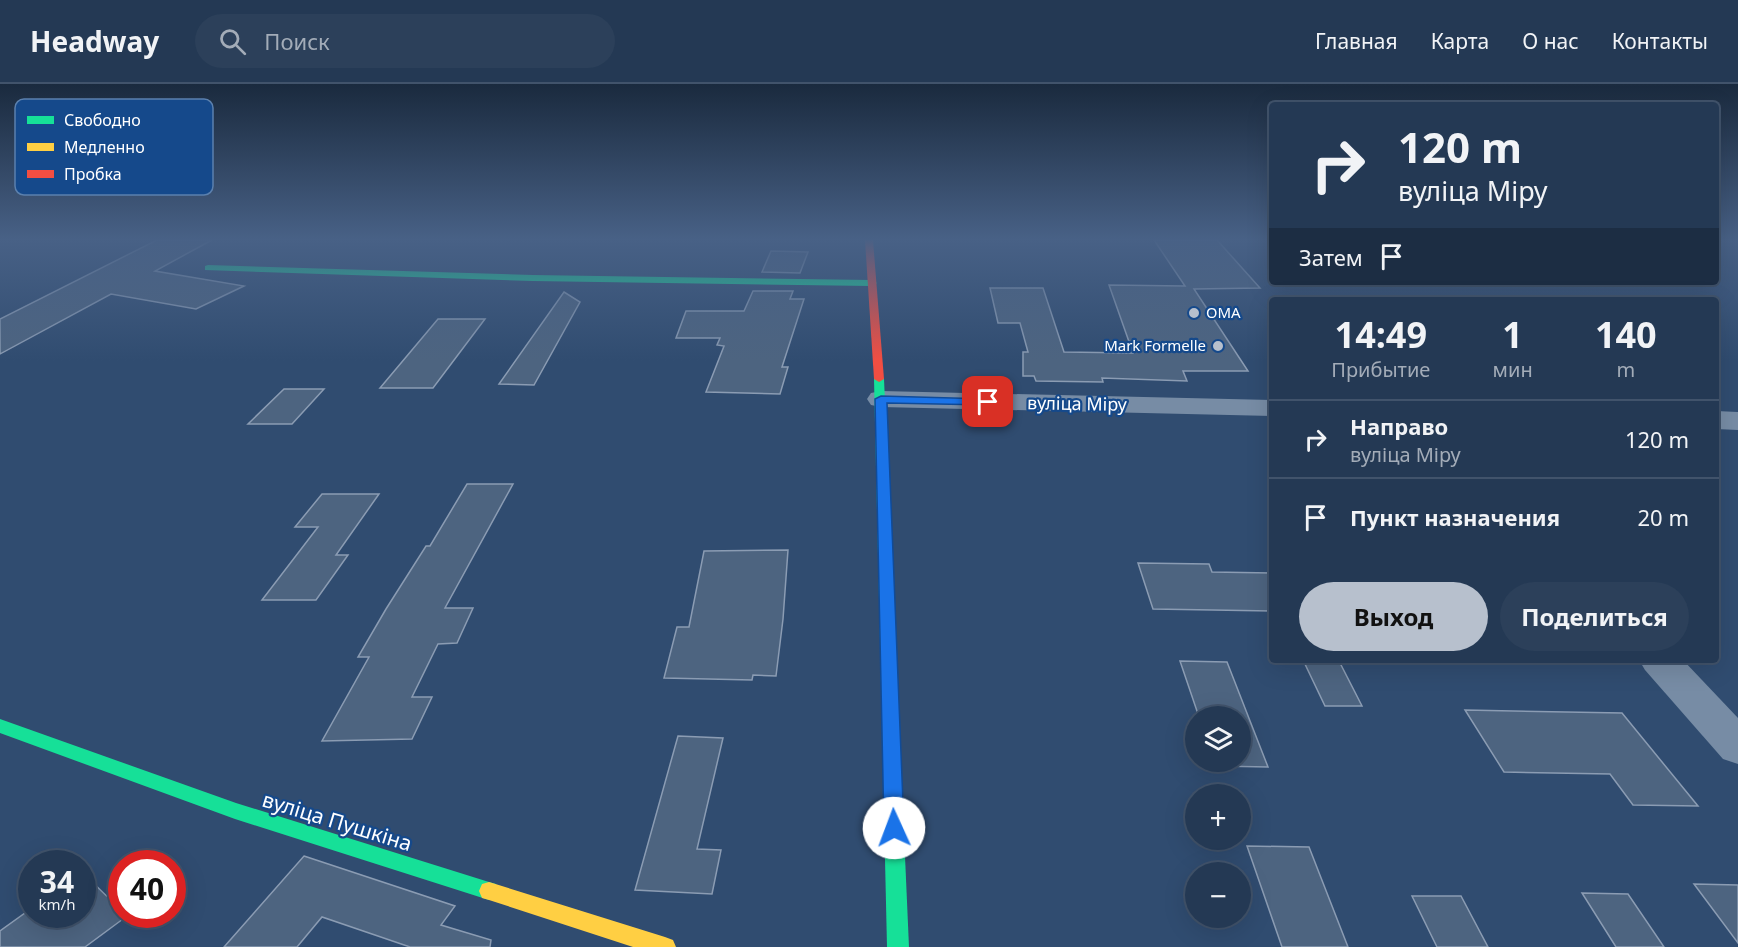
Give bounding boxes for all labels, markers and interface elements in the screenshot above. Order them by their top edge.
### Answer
search box [195,14,615,68]
text: Headway [30,22,159,60]
icon: search [216,25,249,58]
text: Поиск [264,26,330,56]
text: Главная [1315,27,1398,55]
text: Карта [1431,27,1489,55]
text: О нас [1522,27,1579,55]
text: Контакты [1612,27,1708,55]
legend [15,99,213,195]
text: Свободно [64,109,141,131]
text: 120 m [1398,118,1522,175]
icon: right [1299,126,1377,204]
text: Медленно [64,136,145,158]
text: Пробка [64,163,122,185]
text: вуліца Міру [1398,172,1548,209]
icon: arrive [1375,240,1408,273]
text: Затем [1299,242,1363,272]
place label: ОМА [1206,302,1241,322]
marker: ОМА [1187,306,1201,320]
text: 14:49 [1335,310,1427,359]
text: 1 [1502,310,1523,359]
text: 140 [1595,310,1657,359]
place label: Mark Formelle [1104,335,1206,355]
marker: Mark Formelle [1211,339,1225,353]
text: Прибытие [1331,356,1430,383]
text: мин [1493,356,1533,383]
text: m [1616,356,1635,383]
pin [962,376,1013,427]
icon: arrive [971,385,1004,418]
street label: вуліца Міру [1027,390,1128,416]
text: Направо [1350,411,1448,441]
icon: right [1299,423,1332,456]
text: 120 m [1625,424,1689,454]
text: вуліца Міру [1350,441,1461,468]
icon: arrive [1299,501,1332,534]
text: Пункт назначения [1350,502,1560,532]
text: 20 m [1638,502,1689,532]
button: Выход [1299,582,1488,651]
button: Поделиться [1500,582,1689,651]
map controls [1185,706,1251,928]
button: layers [1185,706,1251,772]
button: + [1185,784,1251,850]
street label: вуліца Пушкіна [259,785,416,857]
position arrow [862,796,926,860]
speed limit sign: 40 [108,850,186,928]
text: 34 [40,861,74,902]
button: − [1185,862,1251,928]
text: km/h [39,894,75,914]

